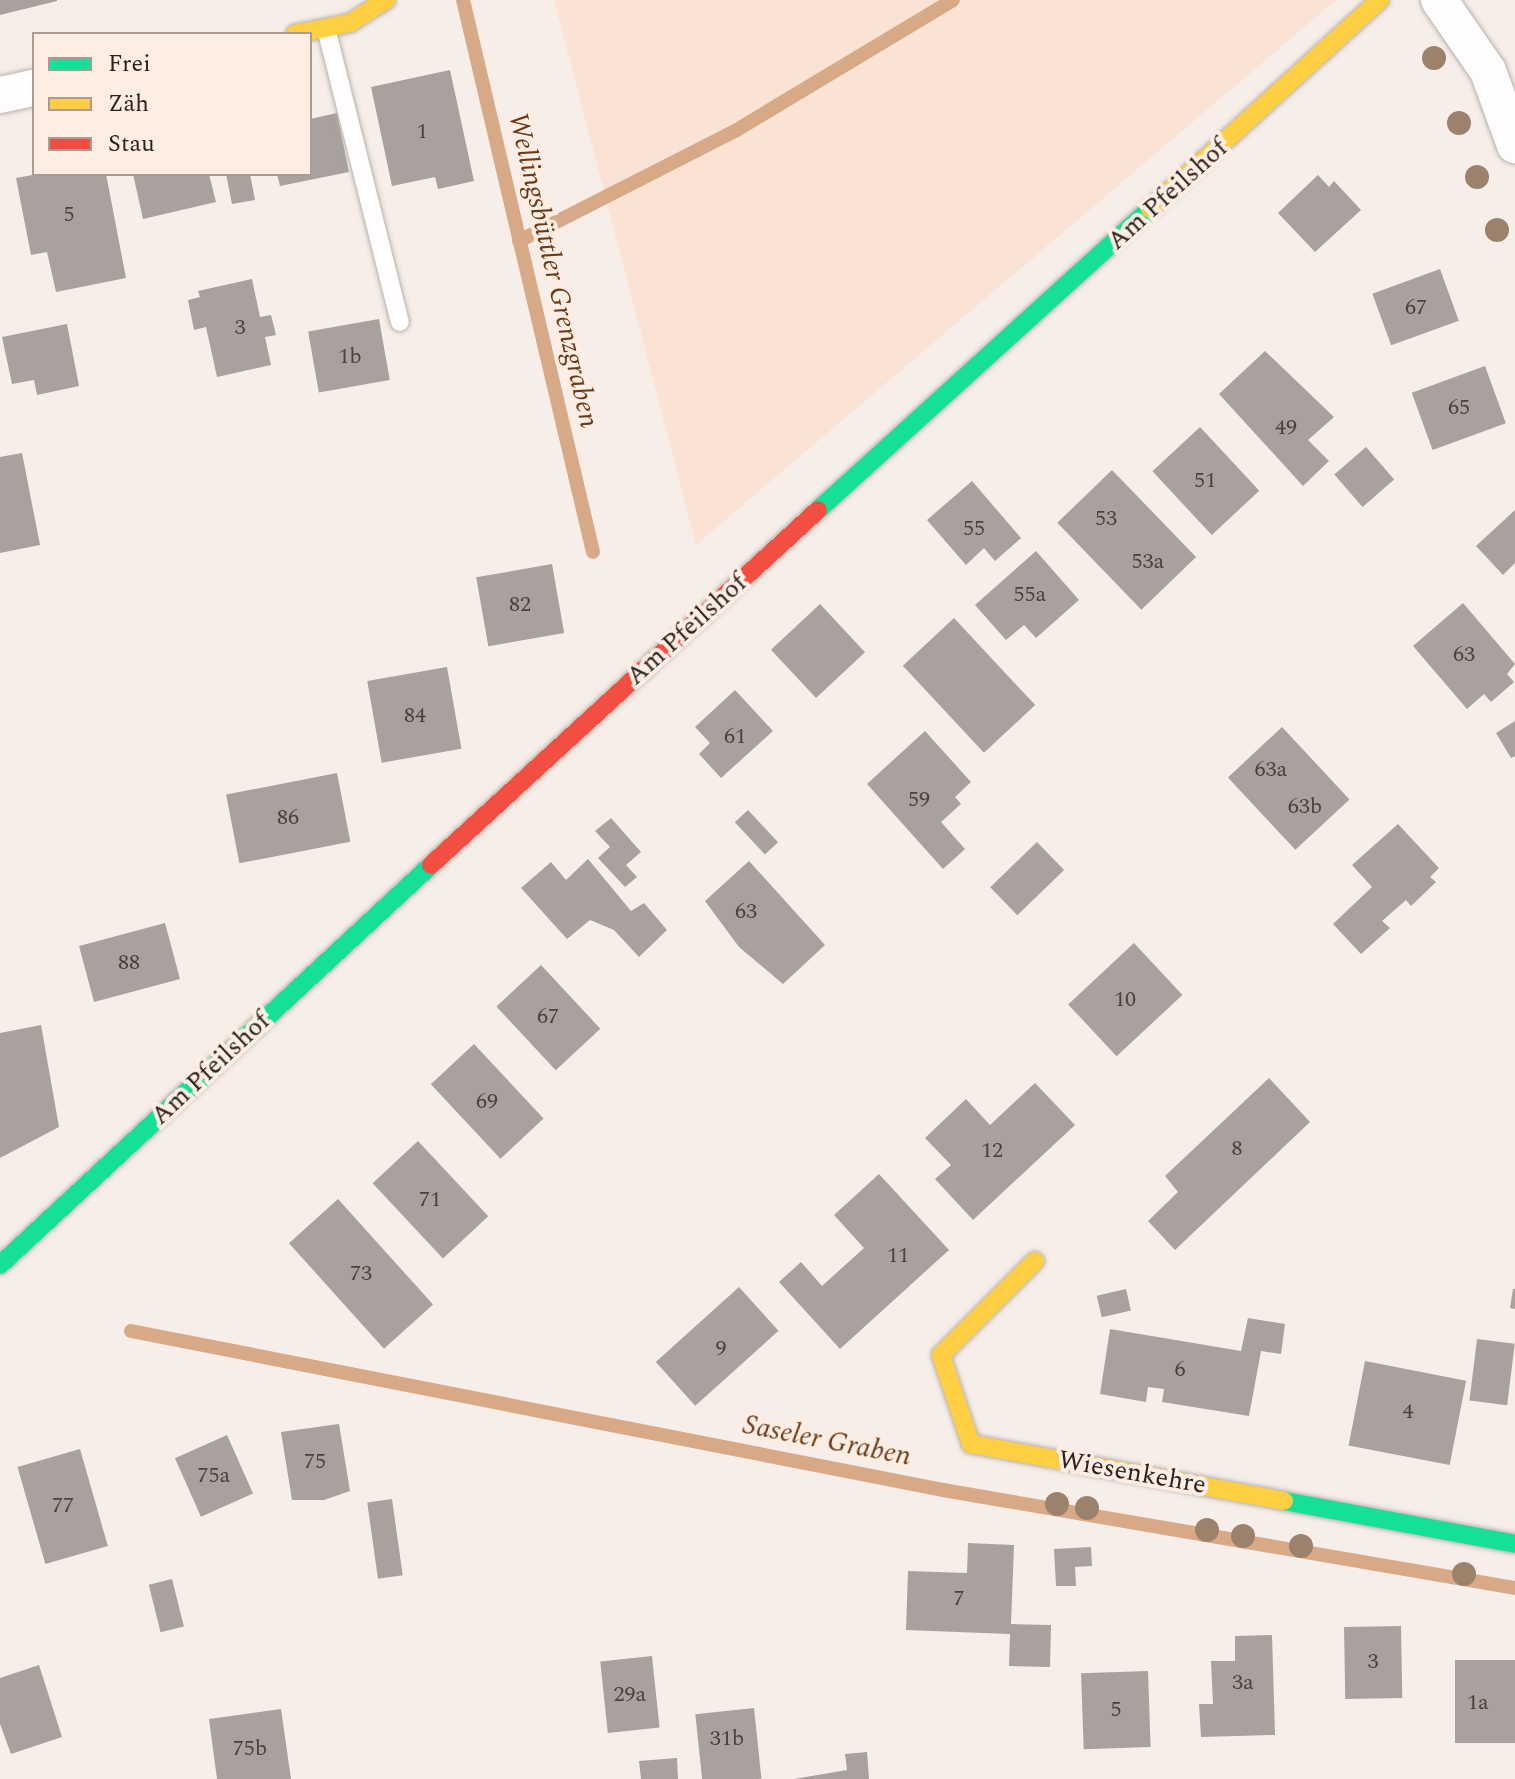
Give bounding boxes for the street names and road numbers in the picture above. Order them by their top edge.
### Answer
street label: Am Pfeilshof [1101,133,1235,257]
street label: Am Pfeilshof [620,568,754,692]
street label: Am Pfeilshof [145,1006,277,1132]
street label: Wiesenkehre [1056,1445,1208,1501]

